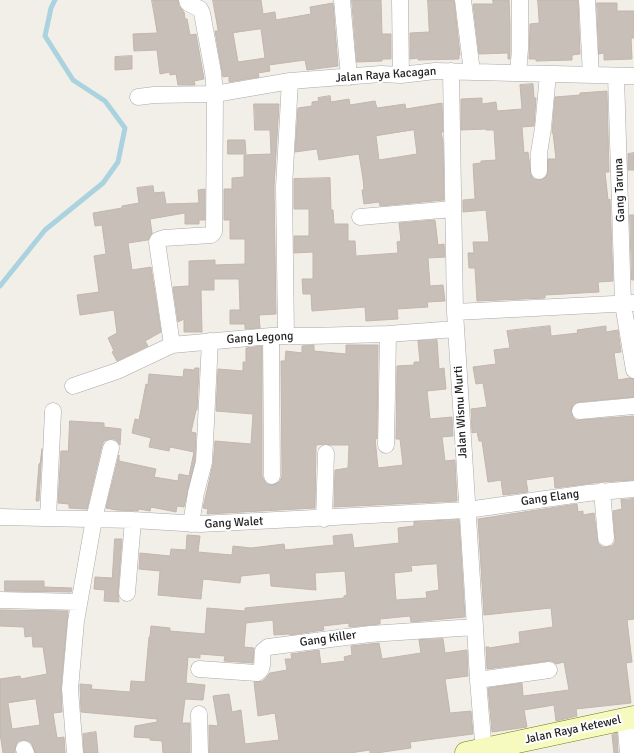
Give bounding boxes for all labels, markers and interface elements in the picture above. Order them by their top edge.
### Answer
street label: Jalan Raya Kacagan [335,64,437,86]
street label: Gang Taruna [612,158,628,222]
street label: Gang Legong [226,329,294,347]
street label: Jalan Wisnu Murti [451,365,471,459]
street label: Gang Elang [520,487,580,509]
street label: Gang Walet [204,514,264,532]
street label: Gang Killer [299,628,357,650]
street label: Jalan Raya Ketewel [524,713,622,747]

